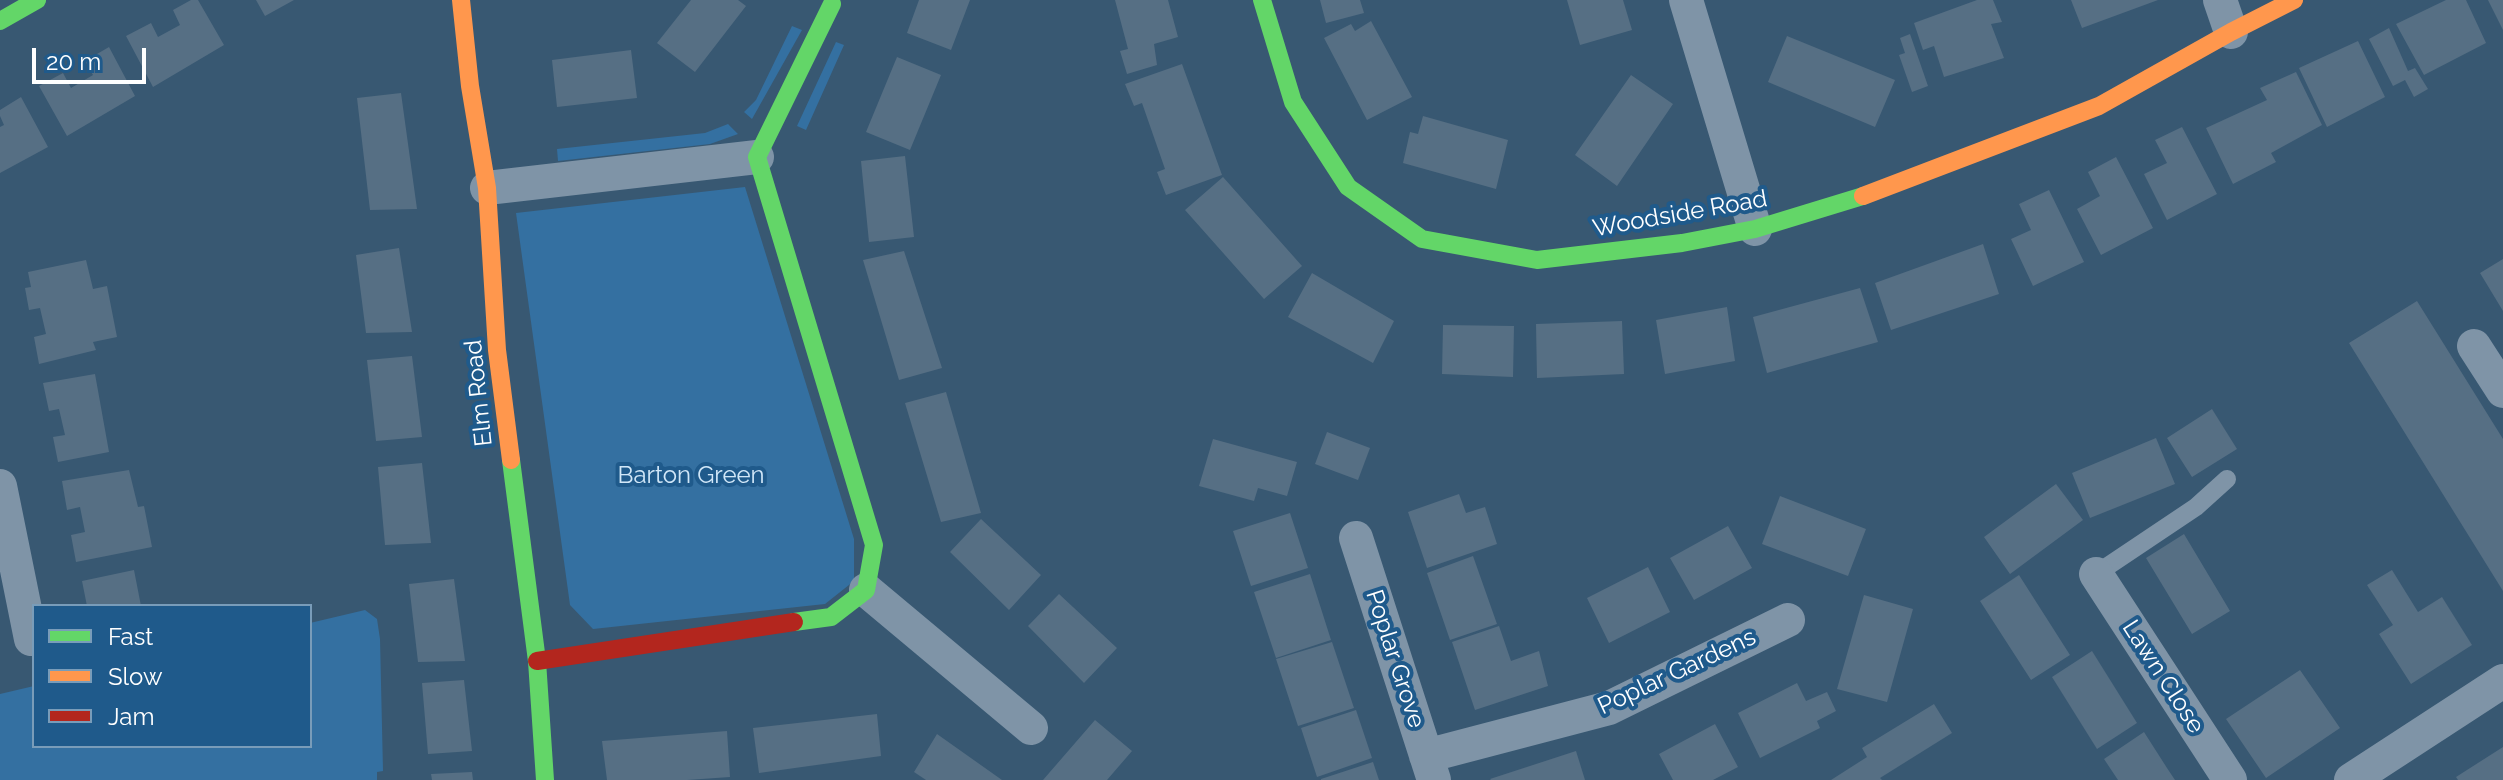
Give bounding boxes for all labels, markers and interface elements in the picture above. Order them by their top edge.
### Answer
scale bar [36,32,150,82]
text: 20 m [46,47,101,76]
street label: Woodside Road [1591,184,1769,244]
street label: Elm Road [459,338,499,448]
park label: Barton Green [617,462,765,490]
street label: Poplar Grove [1359,586,1431,732]
legend [32,604,312,748]
street label: Lawn Close [2116,615,2210,739]
text: Fast [108,622,153,651]
street label: Poplar Gardens [1593,623,1761,721]
text: Slow [108,662,162,691]
text: Jam [108,702,154,731]

